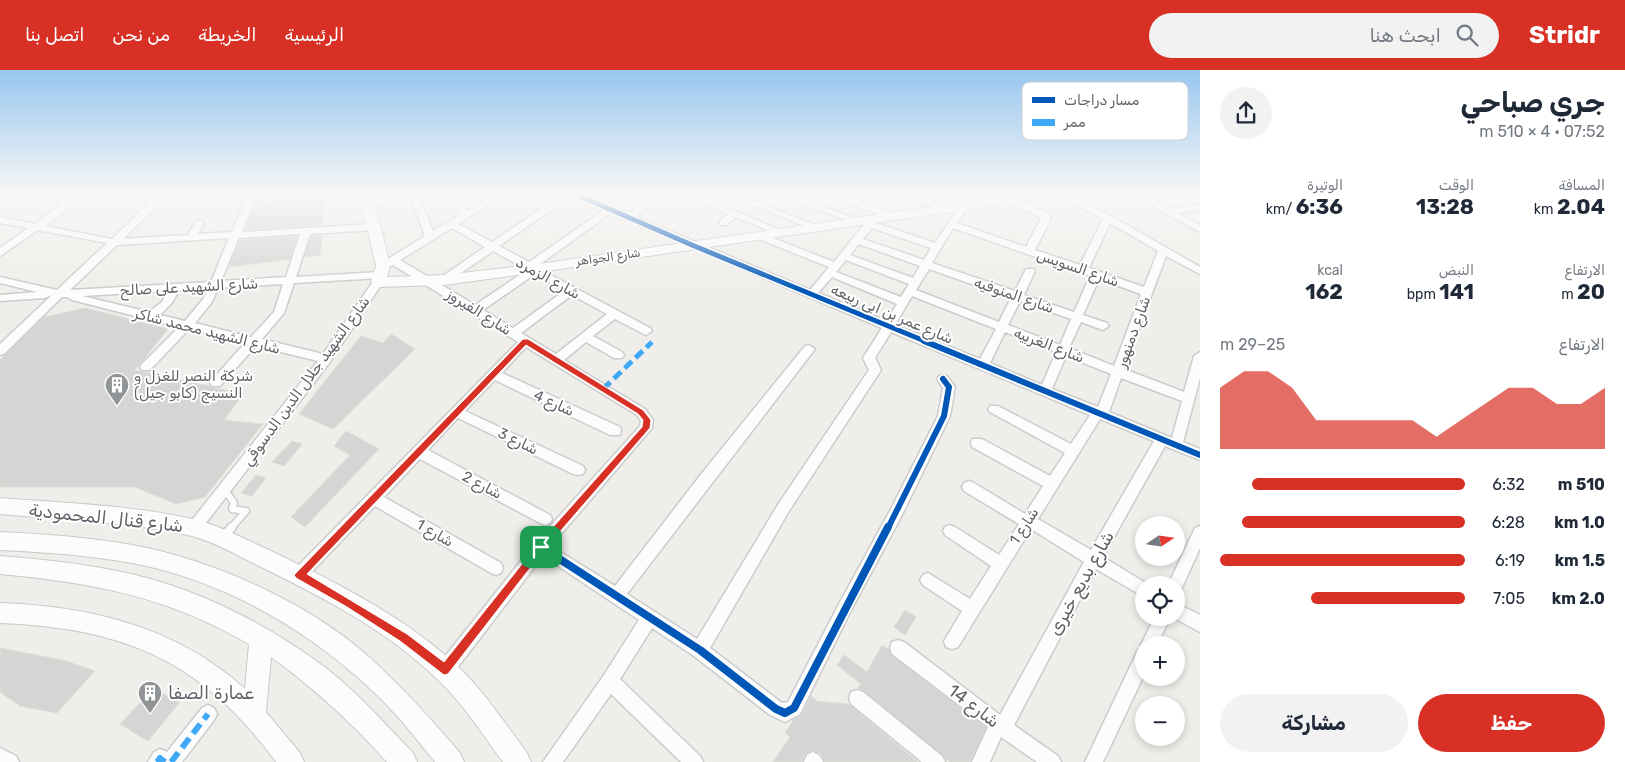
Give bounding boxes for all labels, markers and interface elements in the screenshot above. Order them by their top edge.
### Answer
search box [1149,13,1499,58]
icon: search [1453,21,1481,49]
text: Stridr [1529,21,1600,49]
text: اتصل بنا [25,24,84,46]
text: من نحن [112,24,170,46]
text: الخريطة [198,24,256,46]
text: الرئيسية [284,24,344,46]
text: ابحث هنا [1369,24,1441,47]
legend [1022,82,1188,140]
text: جري صباحي [1461,86,1605,119]
button: share [1220,87,1272,139]
text: مسار دراجات [1064,92,1139,109]
text: ممر [1063,114,1086,131]
text: 07:52 · 4 × 510 m [1479,122,1605,141]
text: الوتيرة [1307,177,1343,194]
text: الوقت [1439,177,1474,194]
text: المسافة [1558,177,1605,194]
text: 6:36 [1296,194,1343,219]
text: 13:28 [1416,194,1474,219]
text: 2.04 [1557,194,1605,219]
text: /km [1266,201,1296,218]
text: km [1534,201,1557,218]
street label: شارع الجواهر [574,246,642,271]
street label: شارع السويس [1034,246,1122,292]
street label: شارع الزمرد [512,253,583,305]
text: kcal [1317,262,1343,279]
text: النبض [1439,262,1474,279]
text: الارتفاع [1565,262,1605,279]
street label: شارع المنوفيه [971,273,1056,319]
street label: شارع الشهيد على صالح [119,274,259,302]
text: 162 [1305,279,1343,304]
text: 141 [1439,279,1474,304]
text: 20 [1577,279,1605,304]
street label: شارع عمر بن ابى ربيعه [827,280,956,350]
street label: شارع الفيروز [441,284,515,341]
text: bpm [1407,286,1439,303]
text: m [1561,286,1577,303]
street label: شارع الشهيد جلال الدين الدسوقي [238,293,376,471]
street label: شارع دمنهور [1111,294,1156,372]
street label: شارع الشهيد محمد شاكر [130,304,282,360]
street label: شارع الغربيه [1010,323,1087,369]
text: 25–29 m [1220,335,1285,354]
text: الارتفاع [1559,335,1605,354]
place label: شركة النصر للغزل و النسيج (كابو جيل) [134,367,253,404]
building icon: شركة النصر للغزل و النسيج (كابو جيل) [104,372,130,406]
street label: شارع 4 [530,386,577,422]
street label: شارع 3 [494,424,541,460]
street label: شارع 2 [458,467,505,505]
text: 6:32 [1492,475,1525,494]
text: 510 m [1558,475,1605,494]
street label: شارع قنال المحمودية [28,499,184,538]
street label: شارع 1 [1006,504,1044,549]
text: 6:28 [1492,513,1525,532]
text: 1.0 km [1554,513,1605,532]
street label: شارع 1 [412,515,457,553]
north arrow [1135,516,1185,566]
map controls [1135,516,1185,746]
pin [520,526,562,568]
street label: شارع بديع خيرى [1043,527,1121,640]
icon: arrive [527,533,555,561]
text: 6:19 [1495,551,1525,570]
text: 1.5 km [1555,551,1605,570]
button: locate [1135,576,1185,626]
text: 7:05 [1493,589,1525,608]
text: 2.0 km [1552,589,1605,608]
button: + [1135,636,1185,686]
street label: شارع 14 [943,679,1004,733]
building icon: عمارة الصفا [137,680,163,714]
place label: عمارة الصفا [168,682,254,704]
button: مشاركة [1220,694,1408,752]
button: حفظ [1418,694,1605,752]
button: − [1135,696,1185,746]

